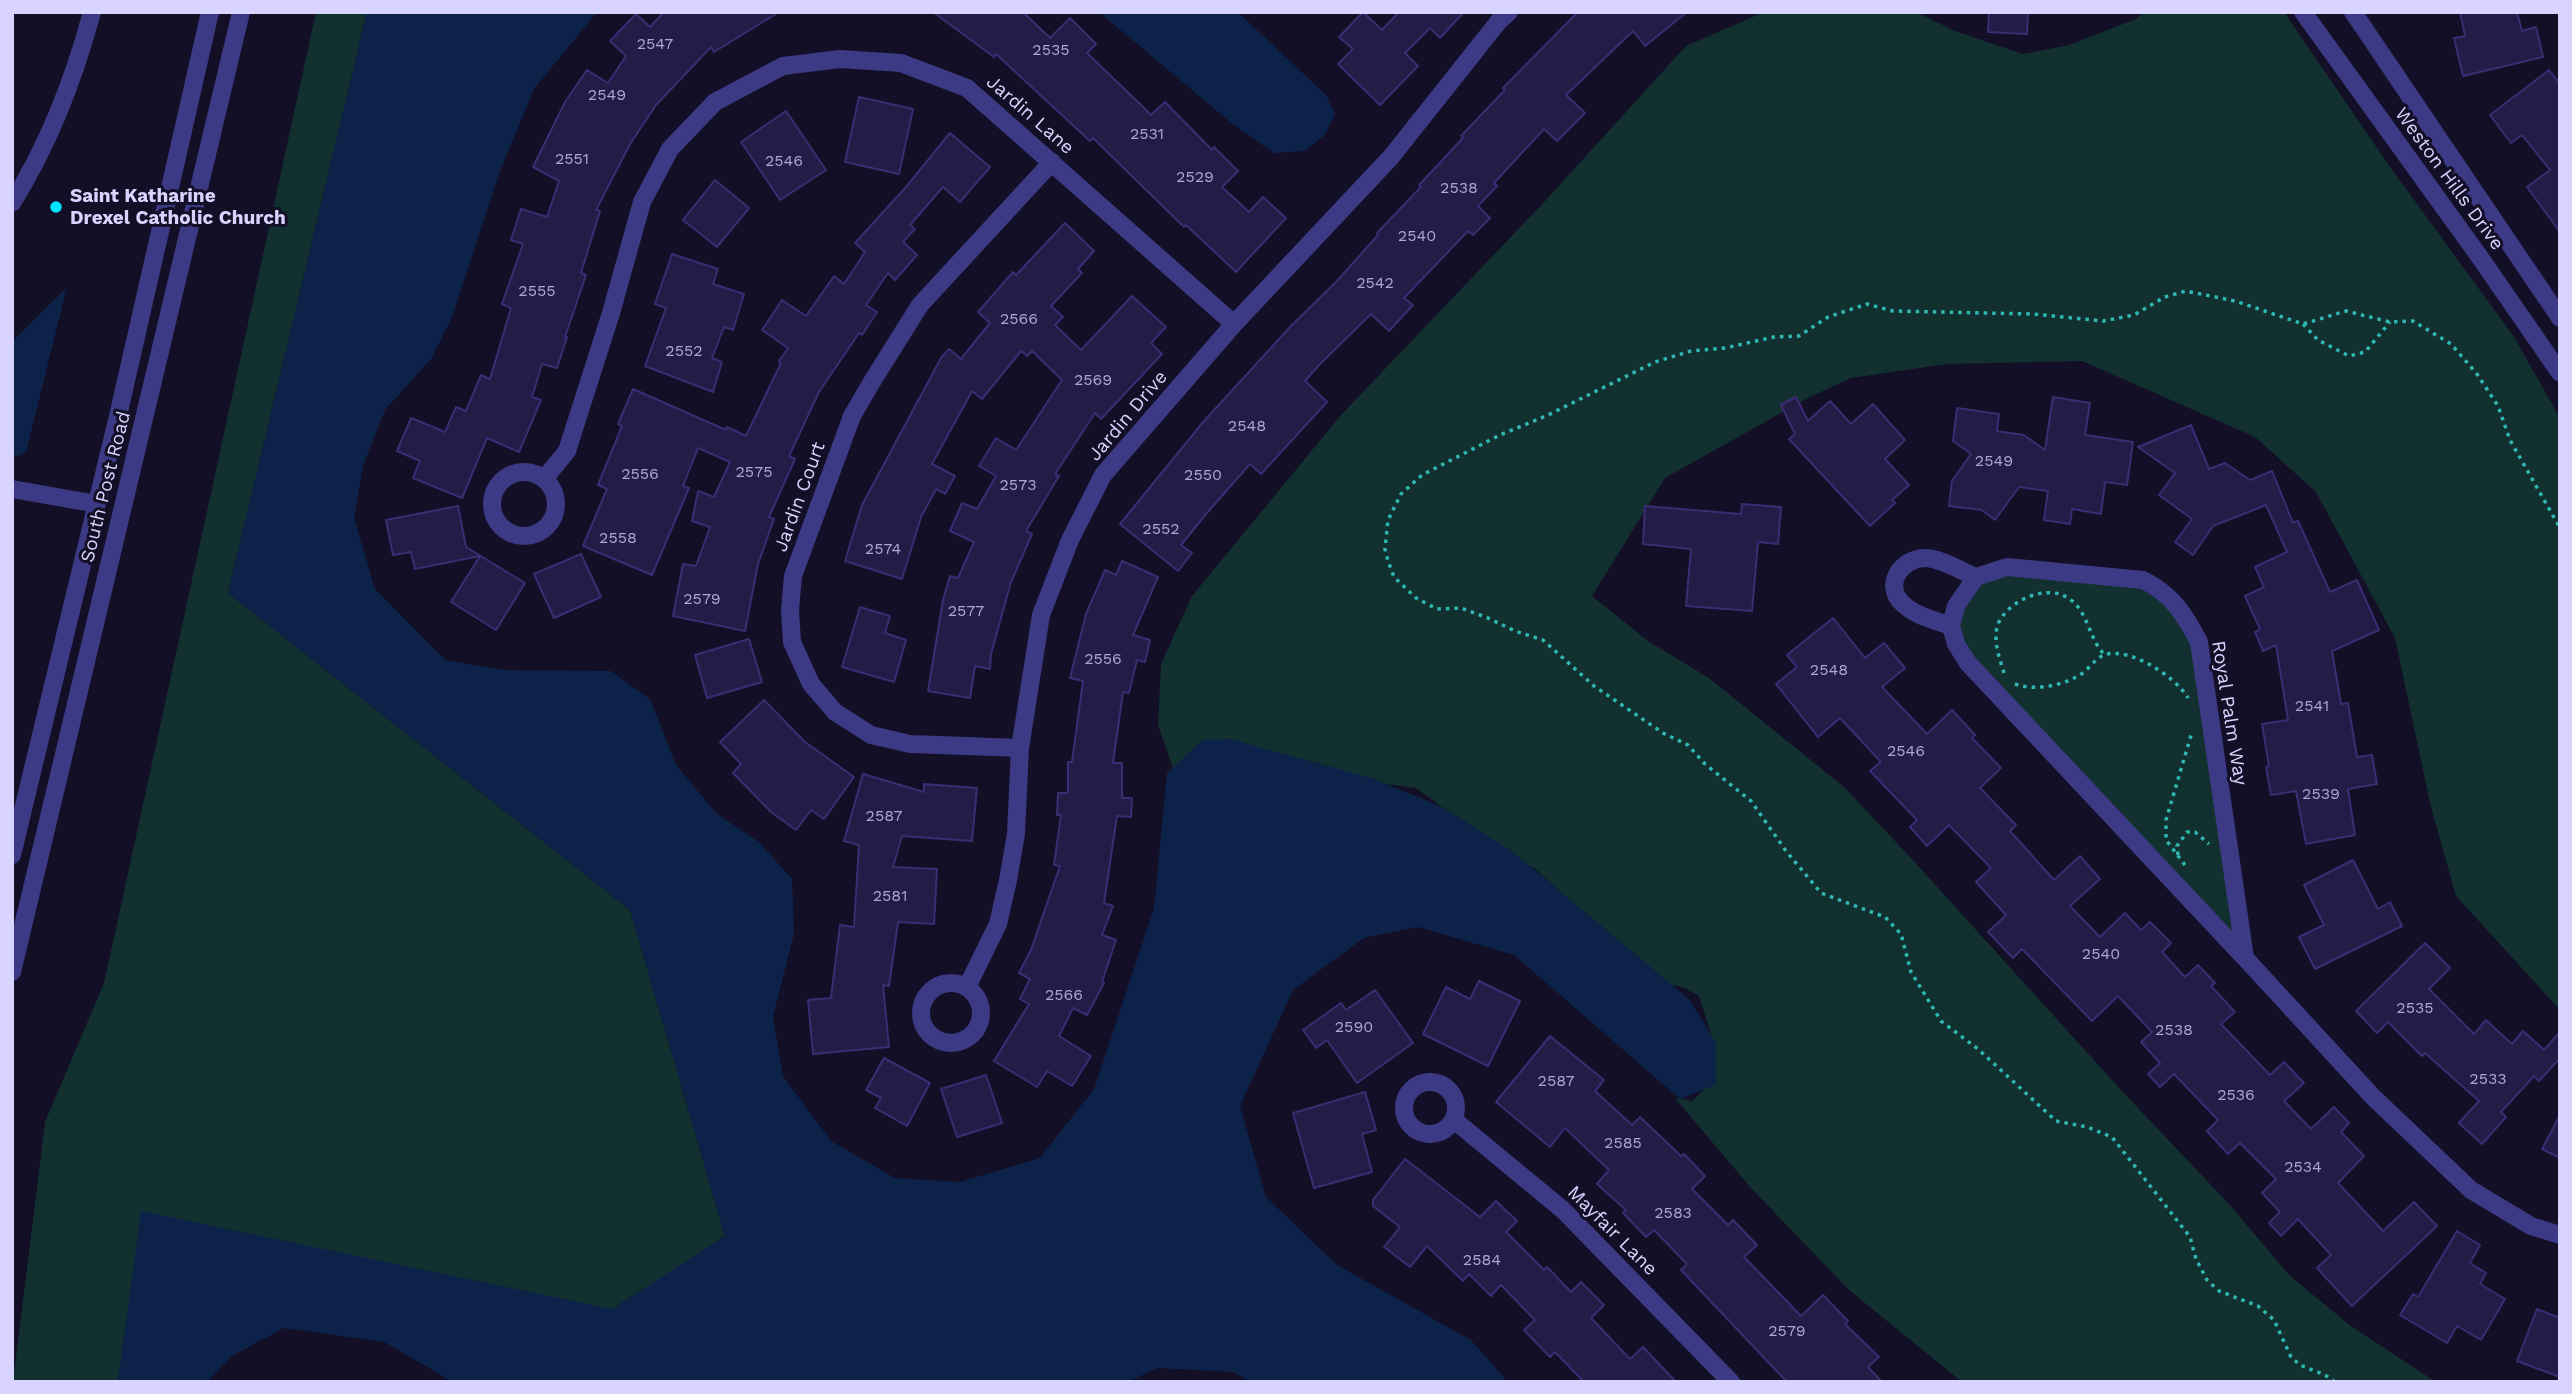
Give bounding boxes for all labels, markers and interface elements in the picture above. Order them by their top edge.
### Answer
house number: 2547 [637,34,673,54]
house number: 2535 [1032,40,1070,60]
street label: Jardin Lane [982,71,1078,159]
house number: 2549 [588,85,626,105]
street label: Weston Hills Drive [2390,103,2508,255]
house number: 2531 [1130,124,1164,144]
house number: 2551 [555,149,589,169]
house number: 2546 [765,151,803,171]
house number: 2529 [1176,167,1214,187]
house number: 2538 [1440,178,1478,198]
place label: Saint Katharine Drexel Catholic Church [70,185,286,229]
marker: Saint Katharine Drexel Catholic Church [48,199,64,215]
house number: 2540 [1398,226,1436,246]
house number: 2542 [1356,273,1394,293]
house number: 2555 [518,281,556,301]
house number: 2566 [1000,309,1038,329]
house number: 2552 [665,341,703,361]
street label: Jardin Drive [1084,366,1172,466]
house number: 2569 [1074,370,1112,390]
street label: South Post Road [76,409,136,565]
house number: 2548 [1228,416,1266,436]
street label: Jardin Court [770,439,830,555]
house number: 2549 [1975,451,2013,471]
house number: 2575 [736,462,772,482]
house number: 2556 [621,464,659,484]
house number: 2550 [1184,465,1222,485]
house number: 2573 [1000,475,1036,495]
house number: 2552 [1142,519,1180,539]
house number: 2558 [599,528,637,548]
house number: 2574 [865,539,901,559]
house number: 2579 [683,589,721,609]
house number: 2577 [948,601,984,621]
street label: Royal Palm Way [2206,639,2252,787]
house number: 2556 [1084,649,1122,669]
house number: 2548 [1810,660,1848,680]
house number: 2541 [2295,696,2329,716]
house number: 2546 [1887,741,1925,761]
house number: 2539 [2302,784,2340,804]
house number: 2587 [866,806,902,826]
house number: 2581 [873,886,907,906]
house number: 2540 [2082,944,2120,964]
house number: 2566 [1045,985,1083,1005]
house number: 2535 [2396,998,2434,1018]
house number: 2590 [1335,1017,1373,1037]
house number: 2538 [2155,1020,2193,1040]
house number: 2533 [2469,1069,2507,1089]
house number: 2587 [1538,1071,1574,1091]
house number: 2536 [2217,1085,2255,1105]
house number: 2585 [1604,1133,1642,1153]
house number: 2534 [2284,1157,2322,1177]
street label: Mayfair Lane [1562,1181,1662,1281]
house number: 2583 [1654,1203,1692,1223]
house number: 2584 [1463,1250,1501,1270]
house number: 2579 [1768,1321,1806,1341]

